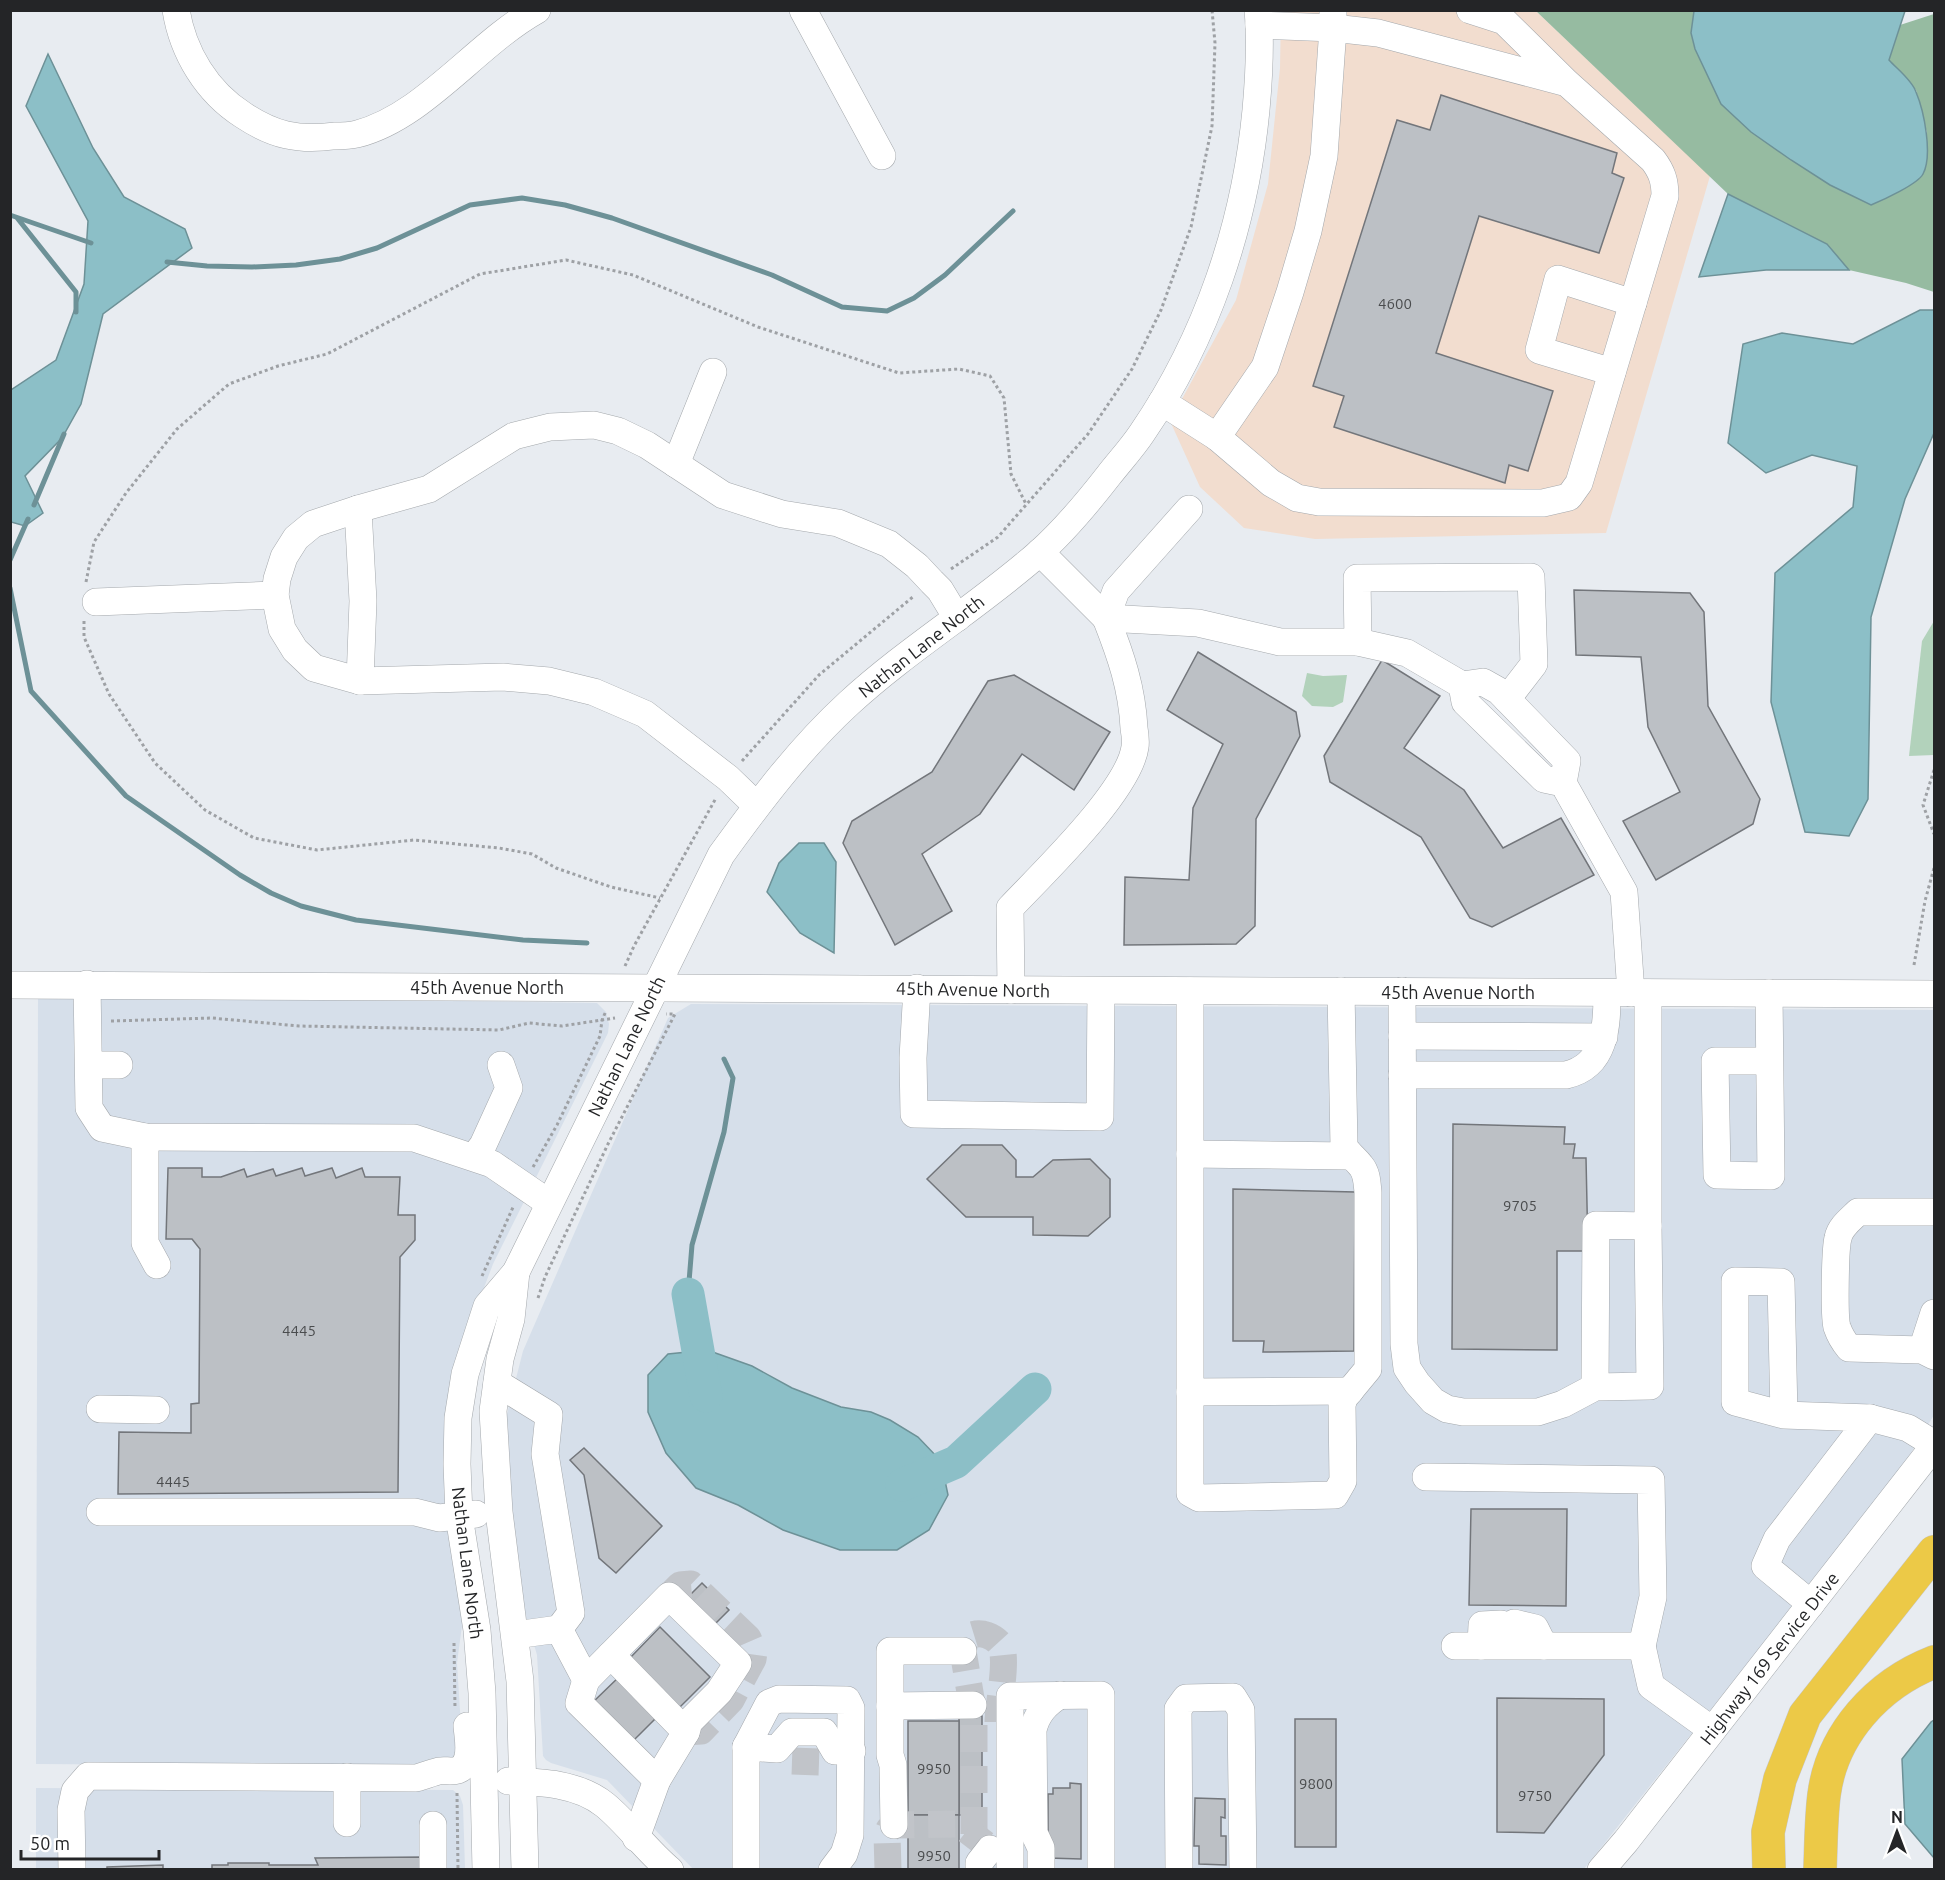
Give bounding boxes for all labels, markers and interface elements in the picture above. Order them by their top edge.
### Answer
house number: 4600 [1378,295,1412,312]
street label: Nathan Lane North [854,591,988,701]
street label: Nathan Lane North [583,973,669,1119]
street label: 45th Avenue North [410,977,564,997]
street label: 45th Avenue North [896,978,1050,1000]
street label: 45th Avenue North [1381,982,1535,1002]
house number: 9705 [1503,1197,1537,1214]
house number: 4445 [282,1322,316,1339]
house number: 4445 [156,1473,190,1490]
street label: Nathan Lane North [449,1486,487,1640]
street label: Highway 169 Service Drive [1696,1568,1842,1748]
house number: 9950 [917,1760,951,1777]
house number: 9800 [1299,1775,1333,1792]
house number: 9750 [1518,1787,1552,1804]
north arrow [1867,1802,1927,1862]
text: N [1891,1808,1903,1826]
scale bar [21,1823,159,1861]
text: 50 m [30,1833,70,1853]
house number: 9950 [917,1847,951,1864]

